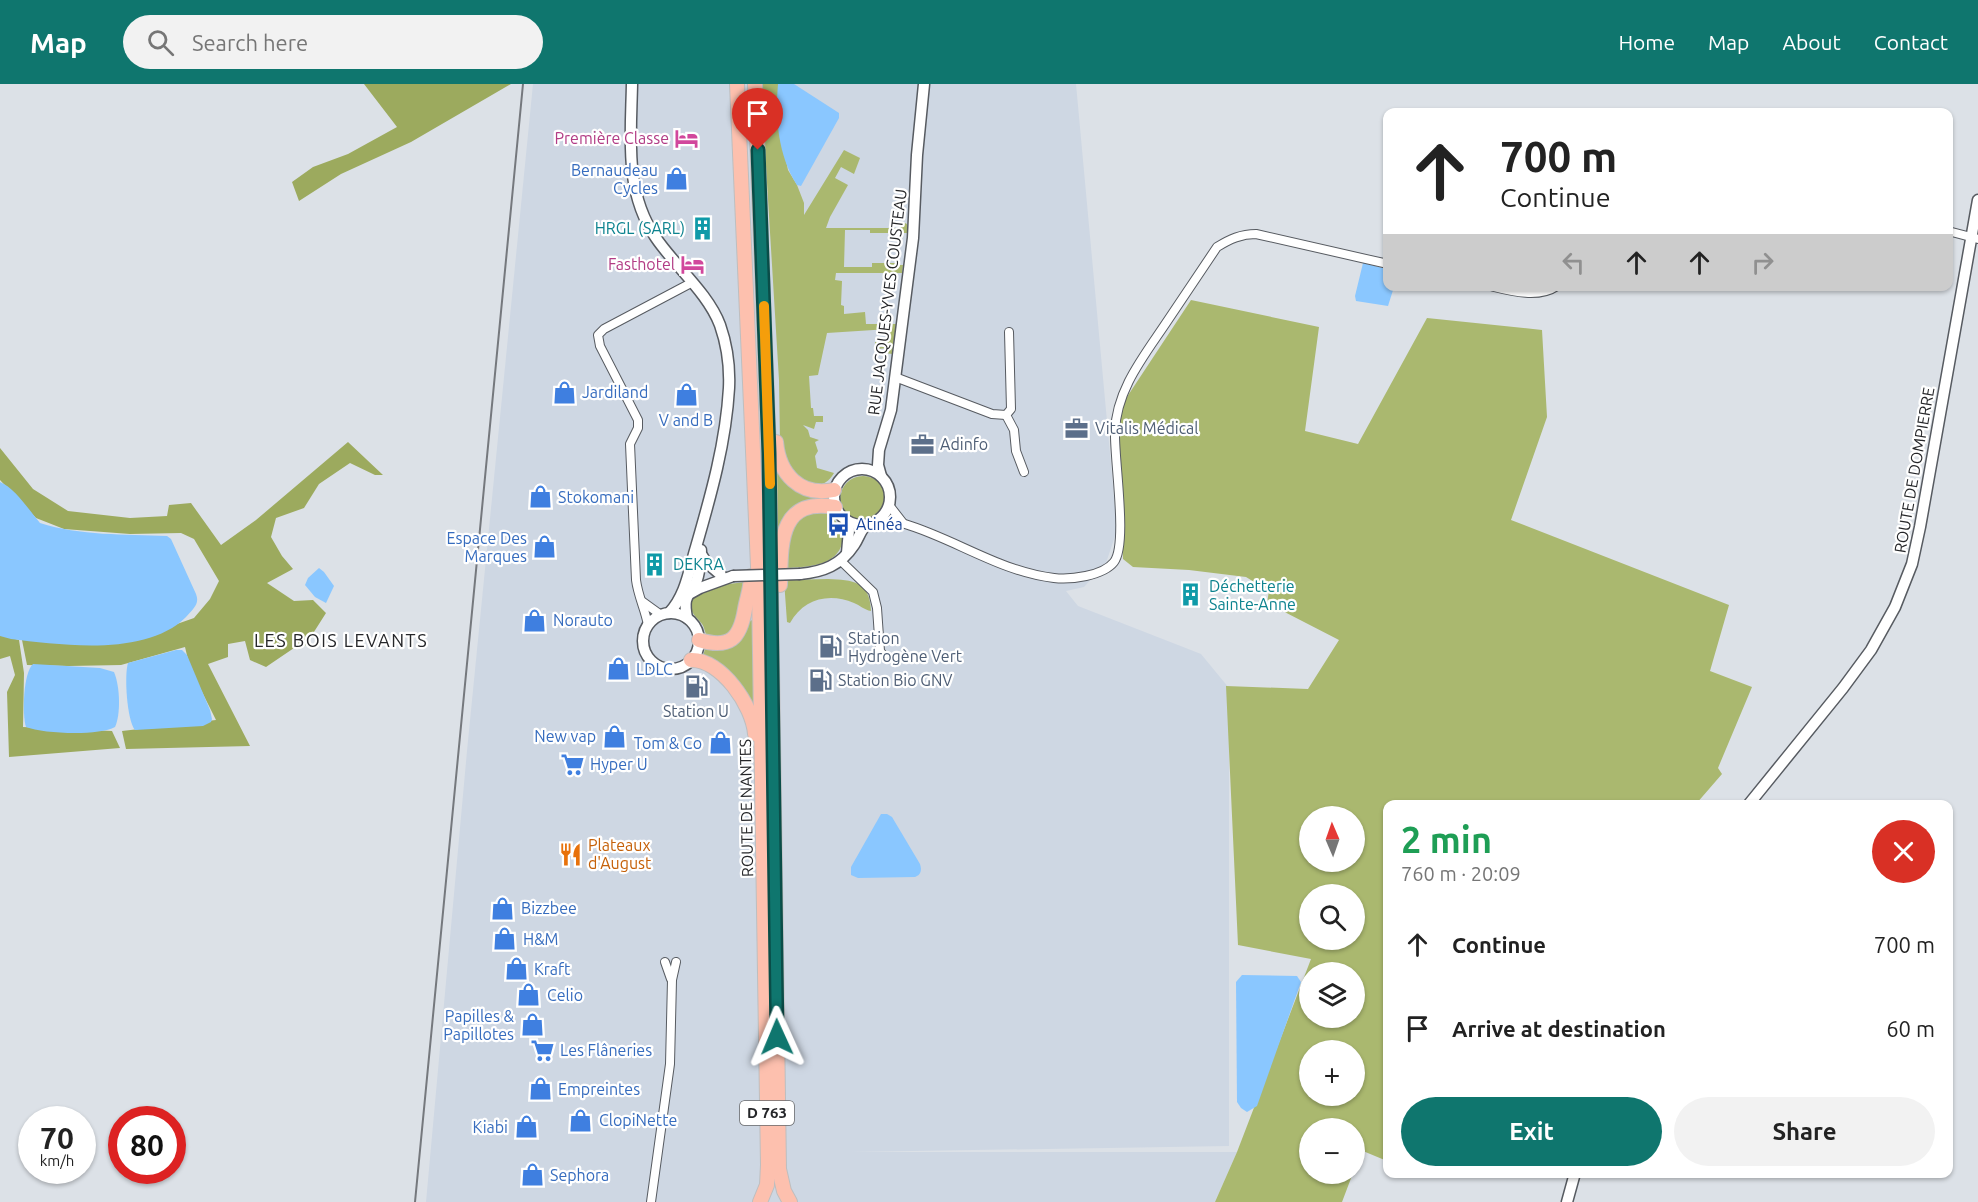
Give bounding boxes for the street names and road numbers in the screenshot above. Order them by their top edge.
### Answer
street label: RUE JACQUES-YVES COUSTEAU [864,188,910,416]
street label: ROUTE DE DOMPIERRE [1891,386,1937,554]
street label: ROUTE DE NANTES [736,739,756,877]
road number: D 763 [740,1101,794,1125]

